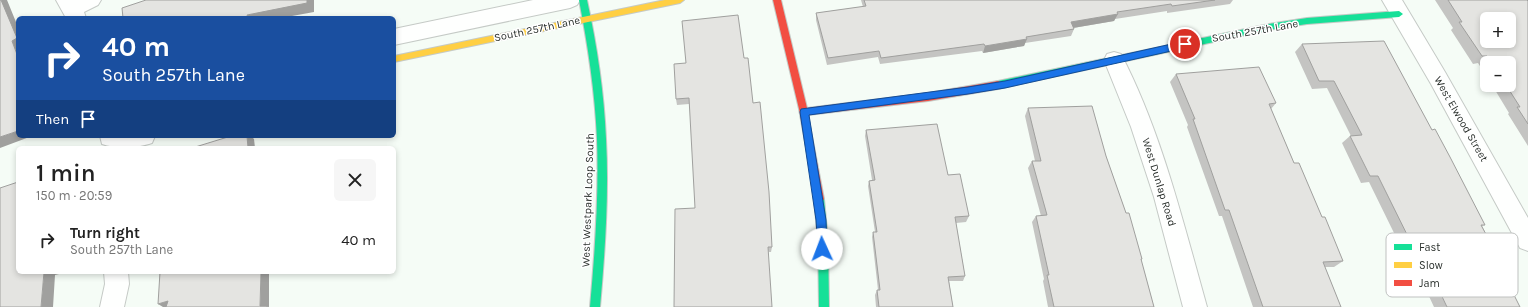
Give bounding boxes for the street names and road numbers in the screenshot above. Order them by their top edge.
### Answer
street label: South 257th Lane [493,13,581,44]
street label: South 257th Lane [1211,17,1299,45]
street label: West Elwood Street [1431,74,1491,164]
street label: West Westpark Loop South [579,133,597,267]
street label: West Dunlap Road [1139,136,1179,228]

